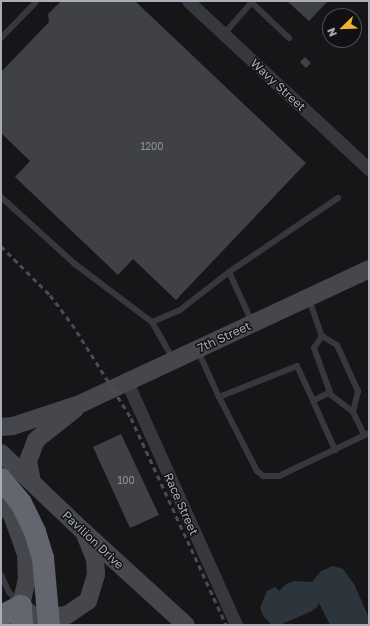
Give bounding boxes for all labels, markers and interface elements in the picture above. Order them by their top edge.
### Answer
north arrow [322,8,362,48]
text: N [324,26,339,39]
street label: Wavy Street [248,56,308,114]
house number: 1200 [140,141,164,153]
street label: 7th Street [195,318,253,356]
street label: Race Street [161,471,201,537]
house number: 100 [117,475,135,487]
street label: Pavilion Drive [59,508,127,572]

